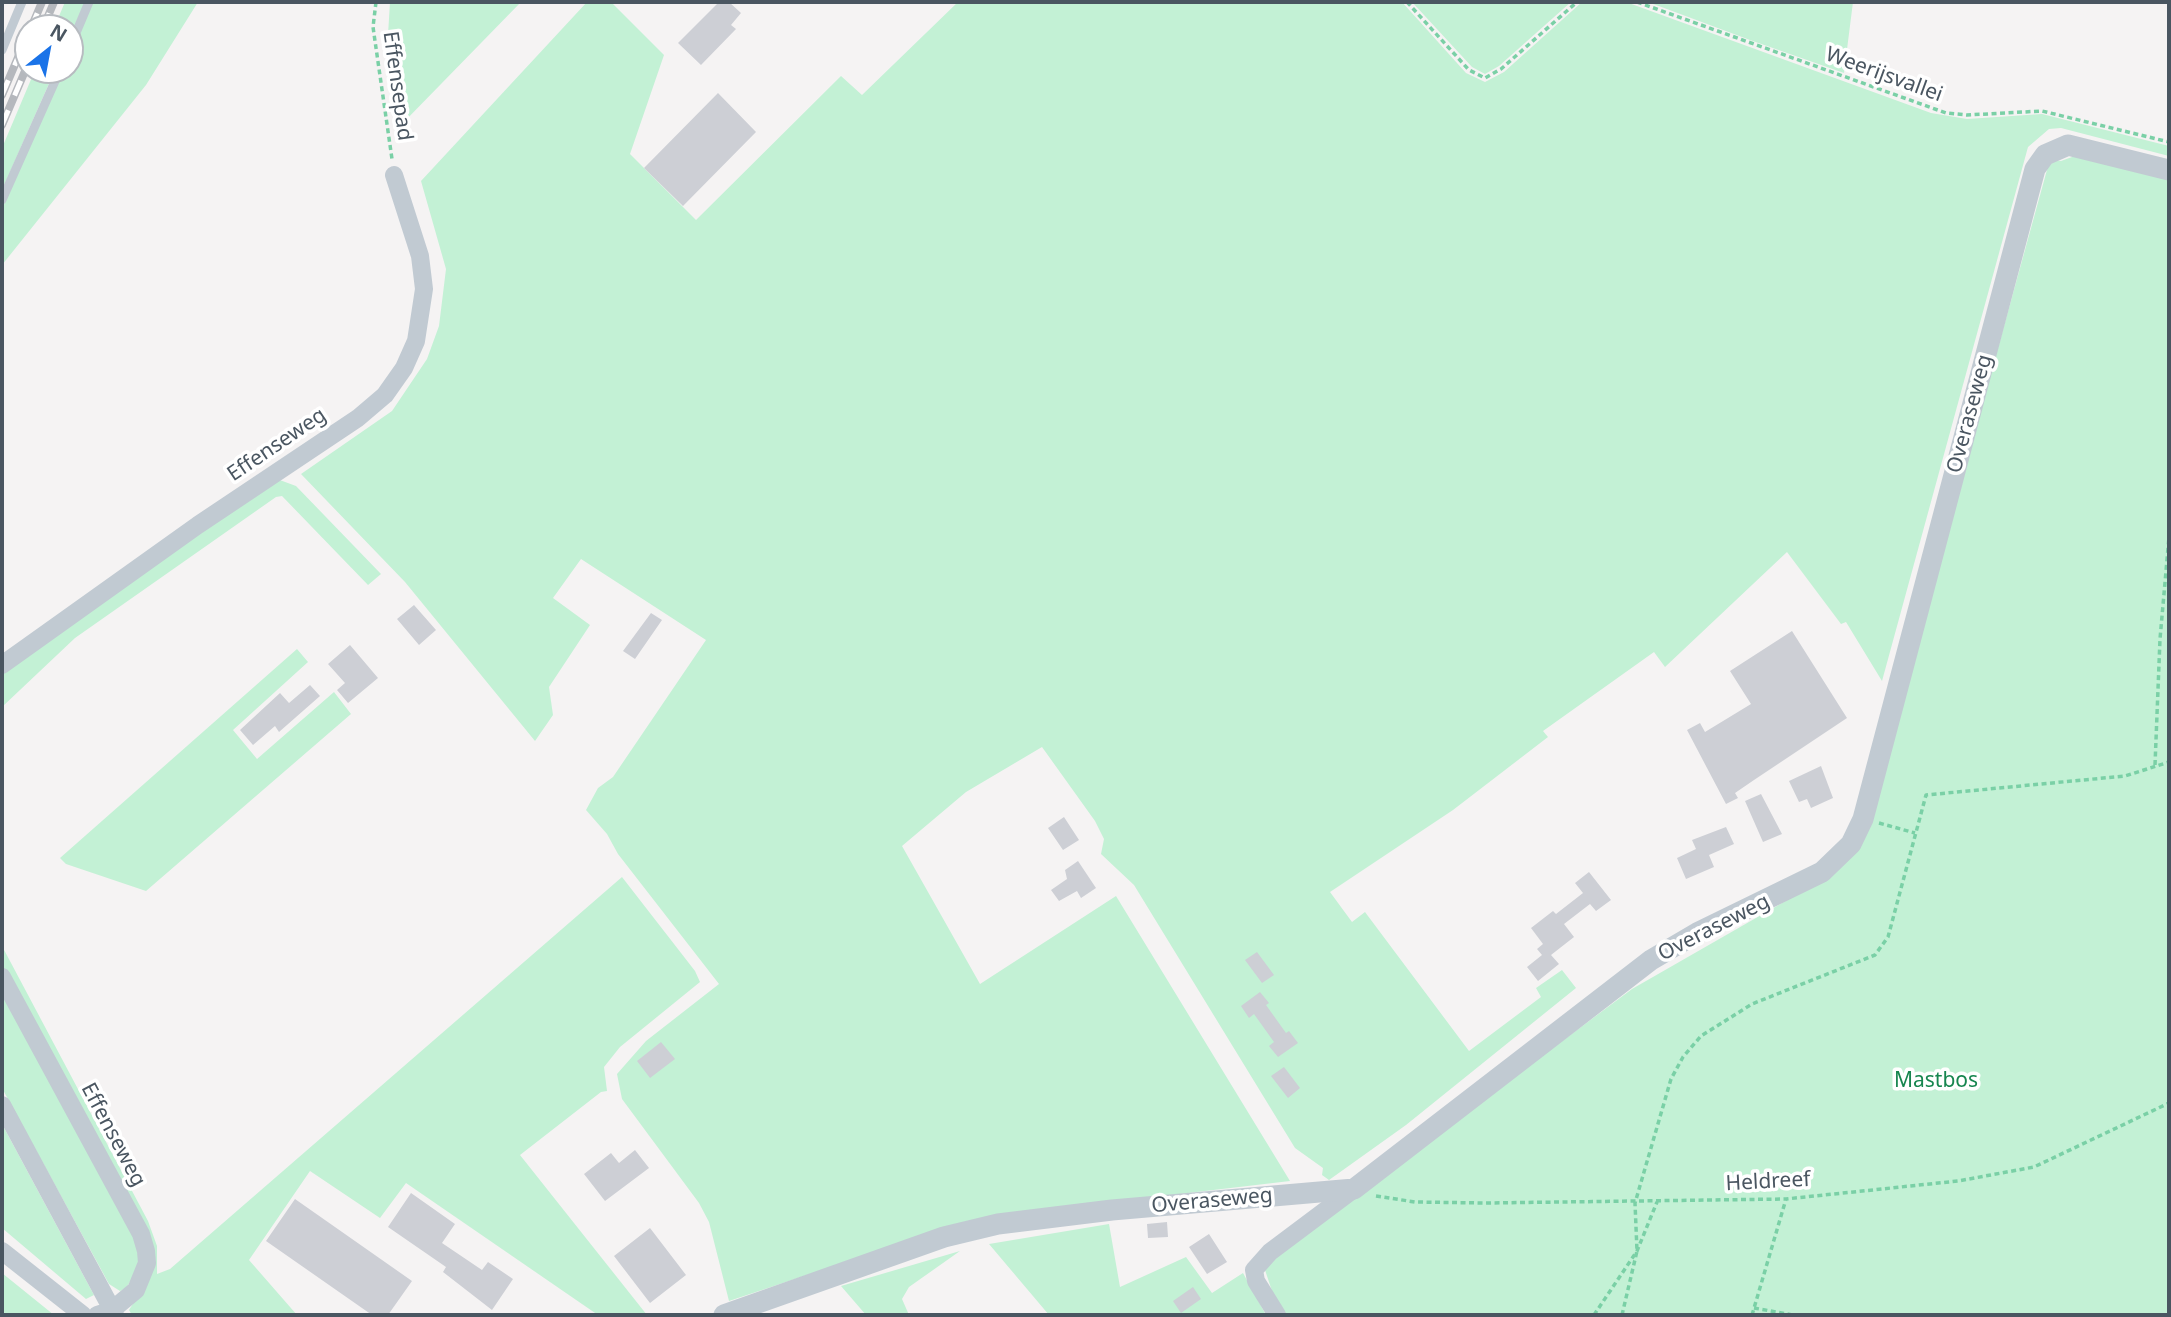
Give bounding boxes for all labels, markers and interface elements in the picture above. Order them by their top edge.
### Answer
north arrow [14,14,84,84]
text: N [45,18,72,48]
street label: Effensepad [377,30,417,142]
street label: Weerijsvallei [1822,42,1946,108]
street label: Overaseweg [1942,352,1998,476]
street label: Effenseweg [223,403,331,487]
street label: Overaseweg [1654,889,1774,967]
park label: Mastbos [1894,1068,1978,1094]
street label: Effenseweg [75,1079,151,1191]
street label: Heldreef [1725,1167,1811,1197]
street label: Overaseweg [1150,1183,1274,1219]

